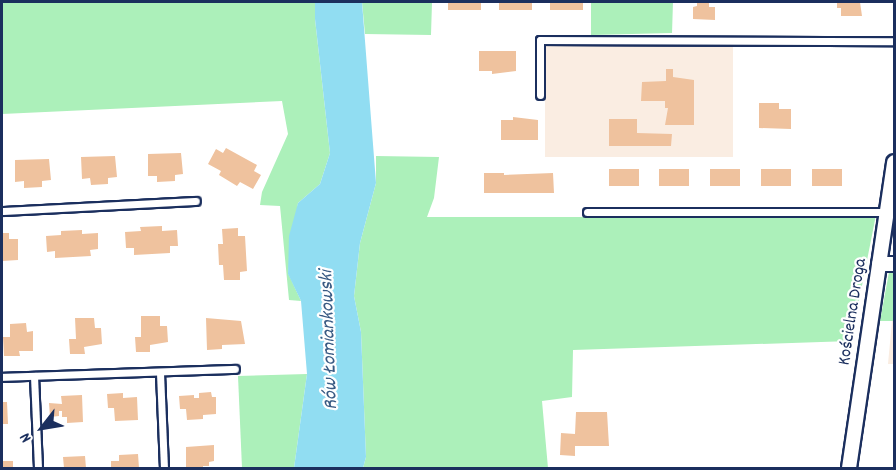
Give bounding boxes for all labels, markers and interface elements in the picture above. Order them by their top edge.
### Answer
street label: Kościelna Droga [835,257,873,367]
water label: Rów Łomiankowski [316,270,344,410]
north arrow [12,398,72,458]
text: N [14,428,38,447]

